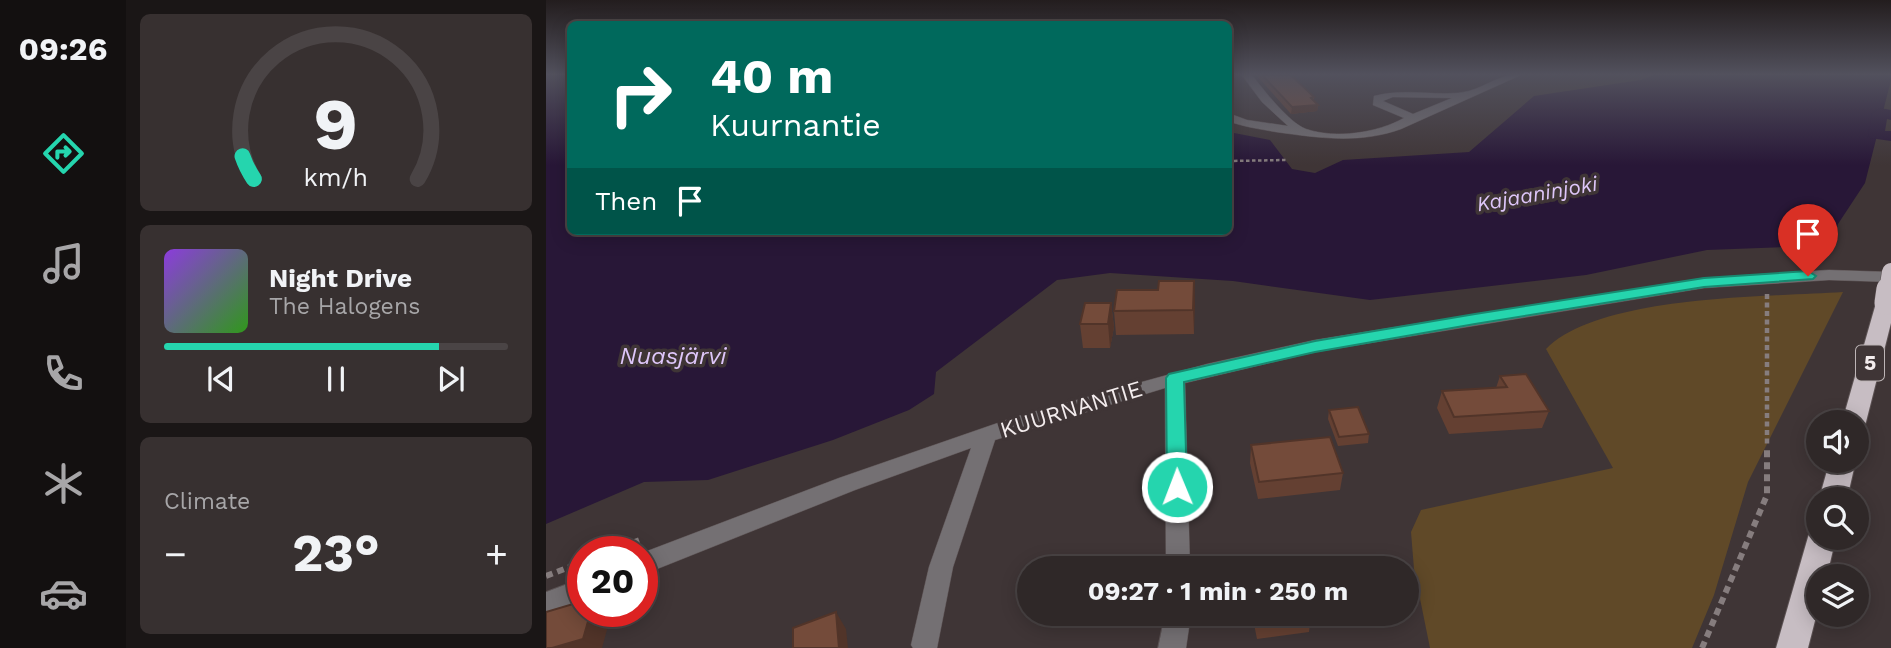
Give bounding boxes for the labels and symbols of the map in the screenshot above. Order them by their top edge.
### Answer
water label: Kajaaninjoki [1475,170,1600,216]
pin [1778,204,1838,276]
water label: Nuasjärvi [620,342,727,370]
road number: 5 [1856,346,1884,380]
street label: KUURNANTIE [997,375,1146,444]
position arrow [1140,450,1214,524]
speed limit sign: 20 [567,536,658,627]

